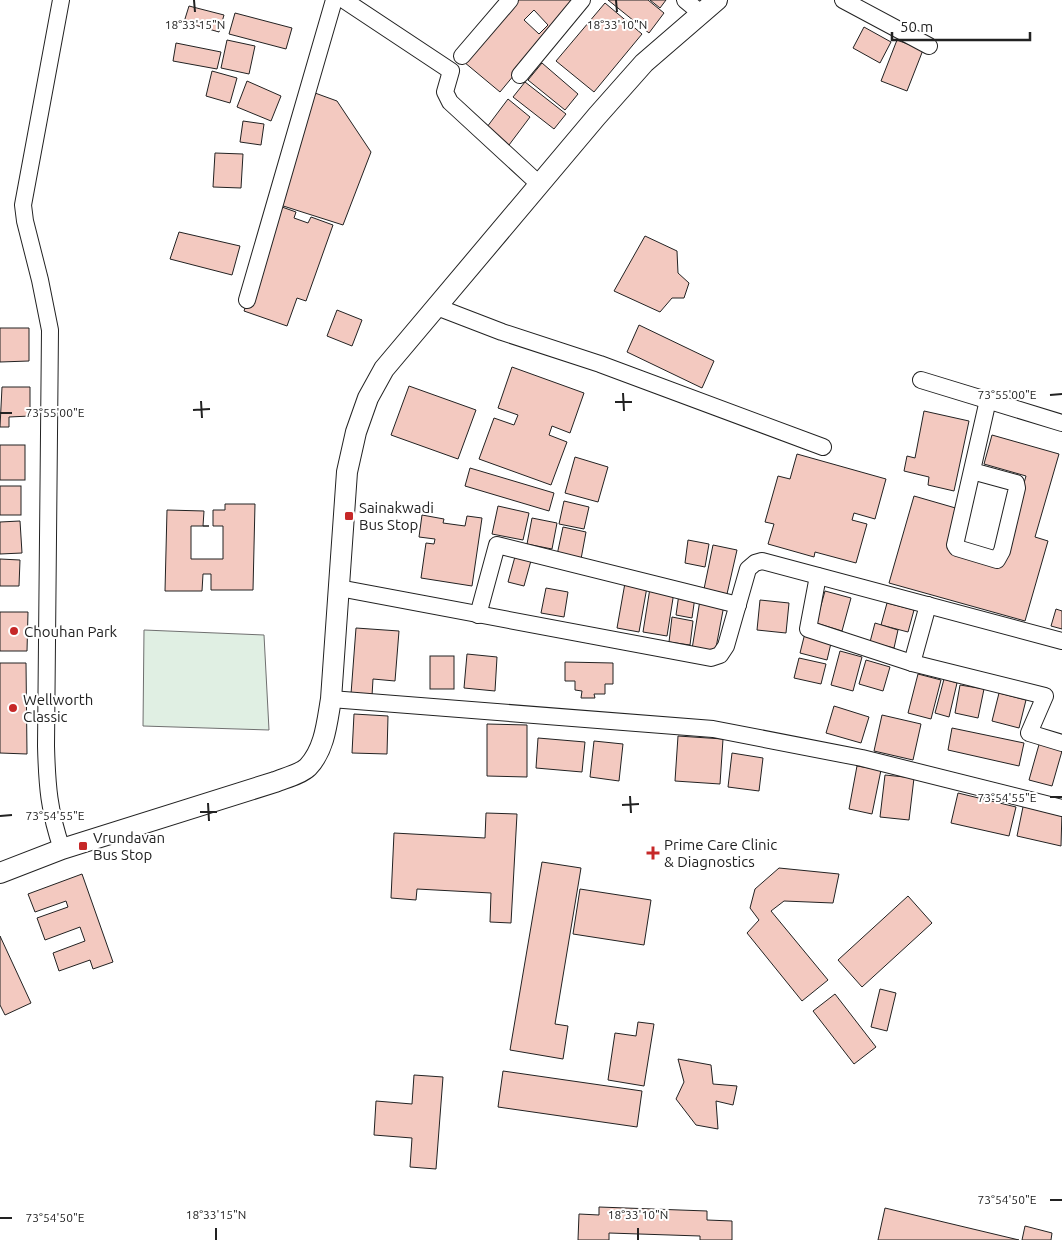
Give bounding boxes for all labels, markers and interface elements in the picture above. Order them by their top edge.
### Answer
scale bar [892,10,1030,42]
text: 18°33'15"N [165,18,225,31]
text: 18°33'10"N [587,18,647,31]
text: 50 m [900,18,933,35]
text: 73°55'00"E [978,388,1037,401]
text: 73°55'00"E [26,406,85,419]
place label: Sainakwadi Bus Stop [359,499,434,533]
marker: Sainakwadi Bus Stop [343,510,355,522]
place label: Chouhan Park [24,623,118,640]
marker: Chouhan Park [8,625,20,637]
place label: Wellworth Classic [23,691,93,725]
marker: Wellworth Classic [7,702,19,714]
text: 73°54'55"E [978,791,1037,804]
text: 73°54'55"E [26,809,85,822]
place label: Vrundavan Bus Stop [93,829,165,863]
place label: Prime Care Clinic & Diagnostics [664,836,777,870]
marker: Vrundavan Bus Stop [77,840,89,852]
marker: Prime Care Clinic & Diagnostics [646,846,660,860]
text: 73°54'50"E [978,1193,1037,1206]
text: 18°33'15"N [186,1208,246,1221]
text: 18°33'10"N [608,1208,668,1221]
text: 73°54'50"E [26,1211,85,1224]

